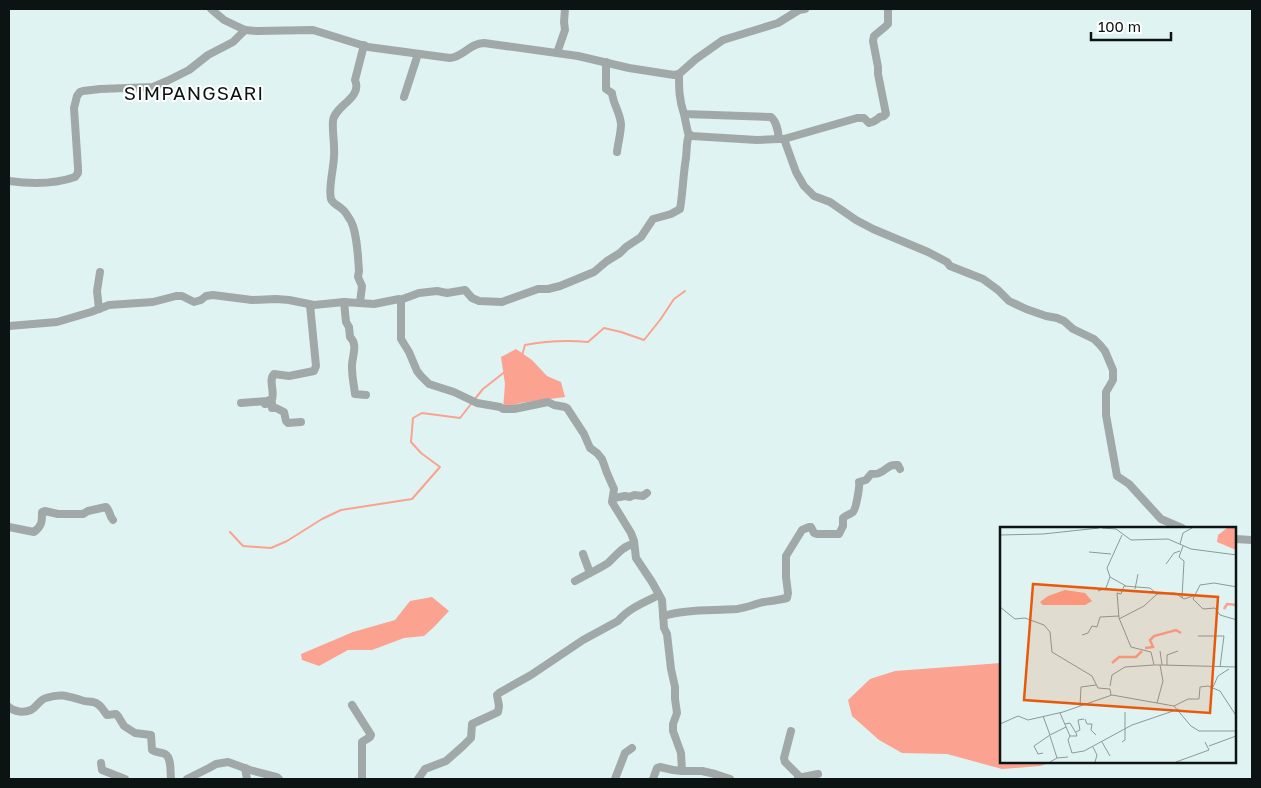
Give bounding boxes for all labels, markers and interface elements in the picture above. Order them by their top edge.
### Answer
scale bar [1091,10,1171,42]
text: 100 m [1098,17,1141,35]
district label: SIMPANGSARI [124,81,264,104]
inset map [1000,527,1236,763]

